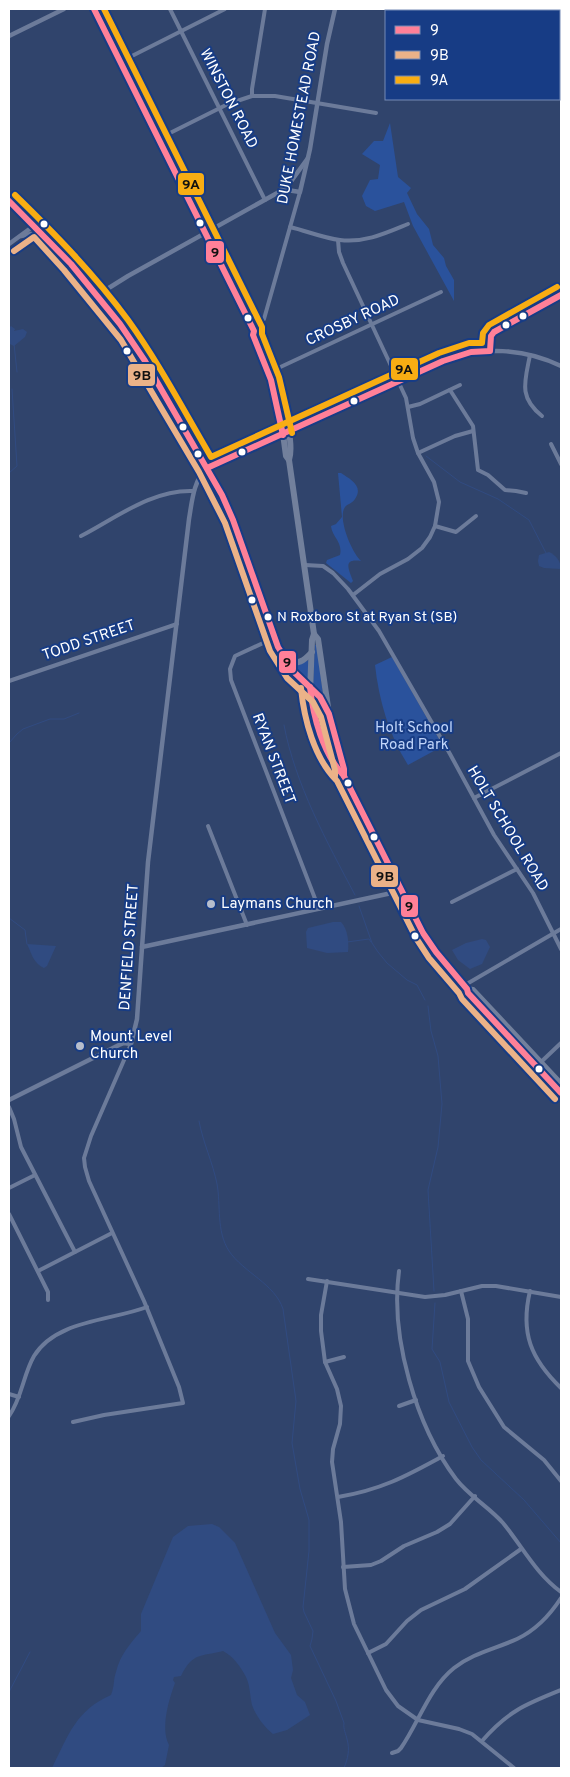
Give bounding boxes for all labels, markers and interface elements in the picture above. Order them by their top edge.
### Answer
legend [385,10,560,100]
text: 9 [430,22,439,41]
street label: DUKE HOMESTEAD ROAD [274,30,326,206]
street label: WINSTON ROAD [195,46,261,152]
text: 9B [430,47,449,66]
text: 9A [430,72,449,91]
line badge: 9A [177,172,205,196]
text: 9A [182,177,200,194]
unlabelled marker [195,218,205,228]
unlabelled marker [39,219,49,229]
line badge: 9 [205,240,225,264]
text: 9 [211,245,219,262]
street label: CROSBY ROAD [303,291,403,351]
unlabelled marker [518,311,528,321]
unlabelled marker [243,313,253,323]
unlabelled marker [501,320,511,330]
unlabelled marker [122,346,132,356]
line badge: 9A [390,357,419,381]
text: 9A [395,362,413,379]
line badge: 9B [127,363,156,387]
text: 9B [133,368,151,385]
unlabelled marker [349,396,359,406]
unlabelled marker [178,422,188,432]
unlabelled marker [237,447,247,457]
unlabelled marker [193,449,203,459]
unlabelled marker [247,595,257,605]
place label: N Roxboro St at Ryan St (SB) [277,609,457,626]
marker: N Roxboro St at Ryan St (SB) [263,612,273,622]
street label: TODD STREET [40,616,138,666]
line badge: 9 [278,650,297,674]
text: 9 [283,655,291,672]
street label: RYAN STREET [247,711,299,807]
park label: Holt School Road Park [375,719,453,755]
street label: HOLT SCHOOL ROAD [462,763,552,895]
unlabelled marker [343,778,353,788]
unlabelled marker [369,832,379,842]
line badge: 9B [370,864,399,888]
text: 9B [376,869,394,886]
street label: DENFIELD STREET [116,883,144,1011]
line badge: 9 [400,894,419,918]
place label: Laymans Church [221,895,333,914]
marker: Laymans Church [205,898,217,910]
text: 9 [405,899,413,916]
unlabelled marker [410,931,420,941]
place label: Mount Level Church [90,1028,172,1064]
marker: Mount Level Church [74,1040,86,1052]
unlabelled marker [534,1064,544,1074]

